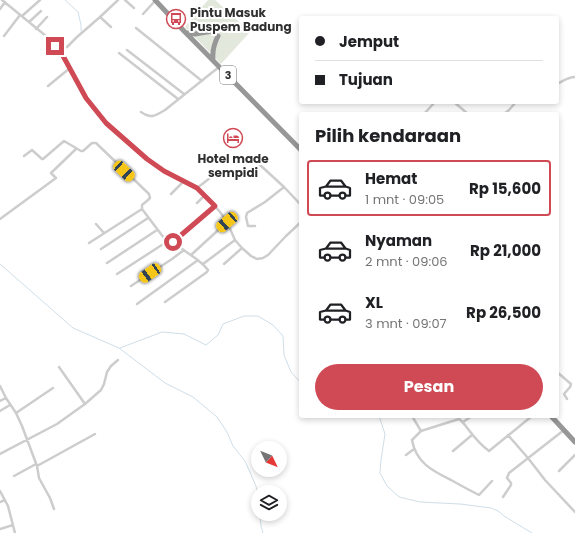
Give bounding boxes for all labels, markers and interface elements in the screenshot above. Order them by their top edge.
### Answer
place label: Pintu Masuk Puspem Badung [190,4,292,35]
bus stop icon: Pintu Masuk Puspem Badung [165,8,187,30]
text: Jemput [339,31,399,52]
route end [46,37,64,55]
road number: 3 [220,66,236,84]
text: Tujuan [339,69,393,90]
text: Pilih kendaraan [315,123,461,148]
hotel icon: Hotel made sempidi [222,127,244,149]
place label: Hotel made sempidi [197,150,269,181]
car [111,158,137,184]
text: Hemat [365,168,417,189]
icon: car [317,170,353,206]
text: Rp 15,600 [469,178,541,199]
text: 1 mnt · 09:05 [365,190,444,209]
car [214,210,240,234]
text: Nyaman [365,230,432,251]
icon: car [317,232,353,268]
route start [164,233,182,251]
text: Rp 21,000 [470,240,541,261]
text: 2 mnt · 09:06 [365,252,448,271]
car [137,261,163,285]
text: XL [365,292,383,313]
icon: car [317,294,353,330]
text: Rp 26,500 [466,302,541,323]
text: 3 mnt · 09:07 [365,314,447,333]
button: Pesan [315,364,543,410]
north arrow [251,441,287,477]
map controls [251,441,287,521]
button: layers [251,485,287,521]

